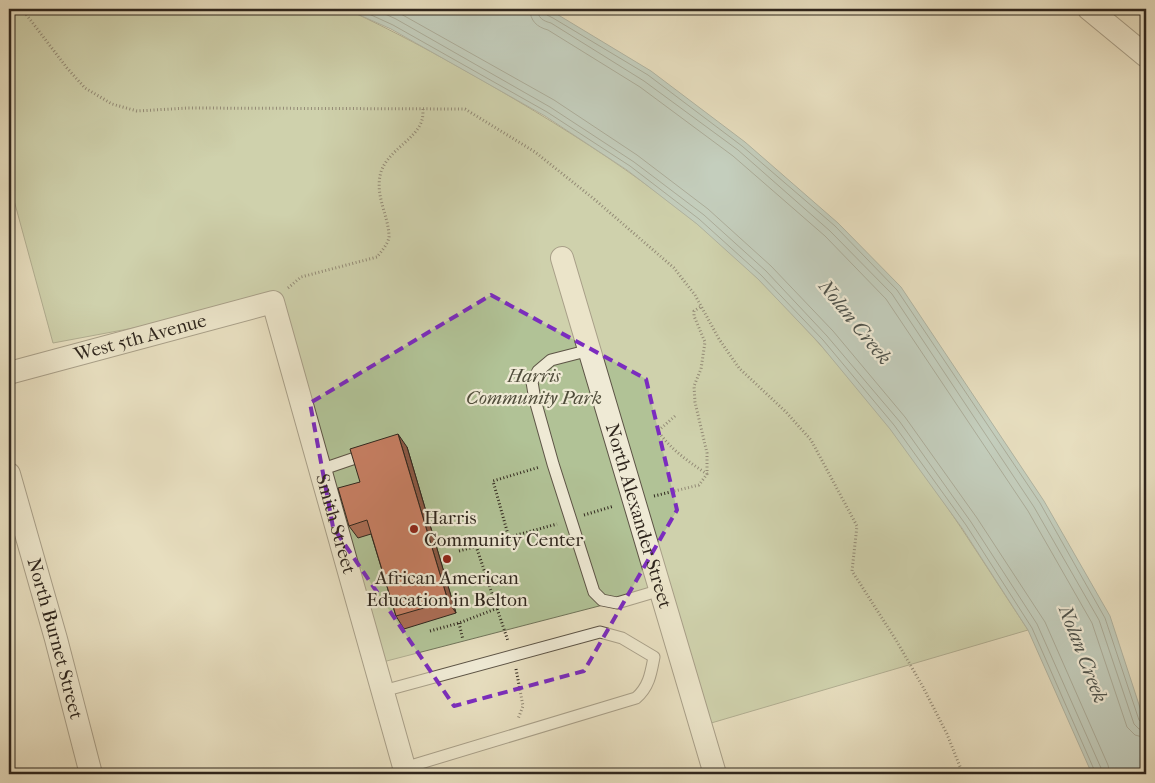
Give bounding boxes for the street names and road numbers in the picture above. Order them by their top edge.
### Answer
street label: West 5th Avenue [71,309,209,366]
street label: North Alexander Street [601,421,676,611]
street label: Smith Street [311,471,360,577]
street label: North Burnet Street [23,556,87,722]

